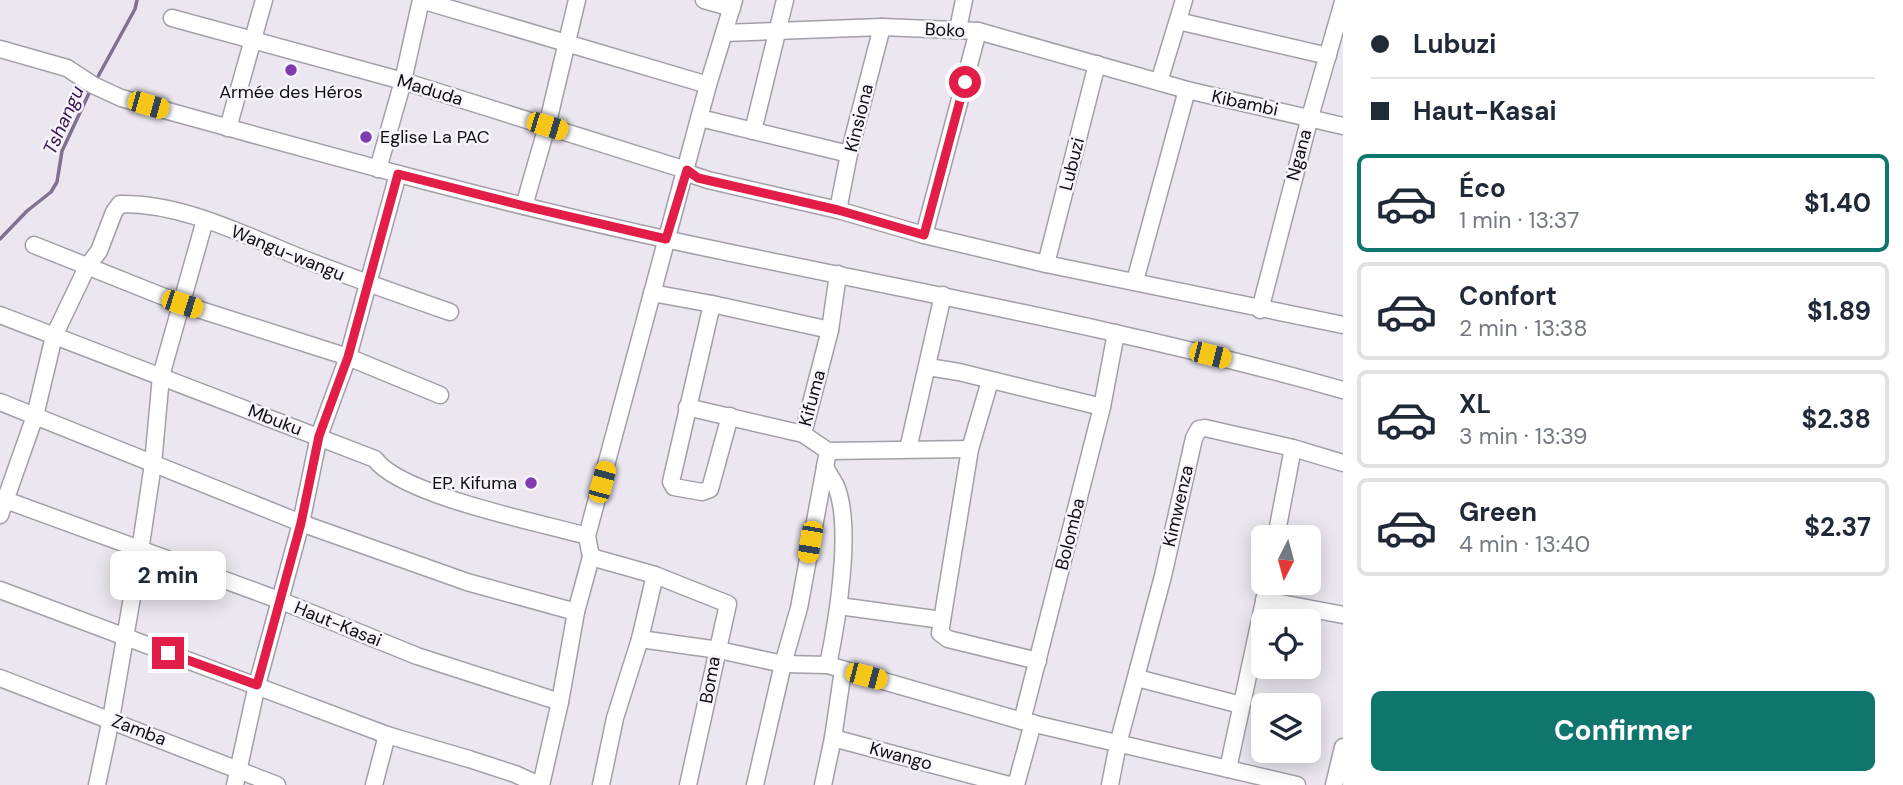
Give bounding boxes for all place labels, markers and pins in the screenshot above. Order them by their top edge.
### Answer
marker: Armée des Héros [283,62,299,78]
place label: Armée des Héros [219,80,363,104]
place label: Eglise La PAC [380,125,490,149]
marker: Eglise La PAC [358,129,374,145]
place label: EP. Kifuma [432,471,517,495]
marker: EP. Kifuma [523,475,539,491]

